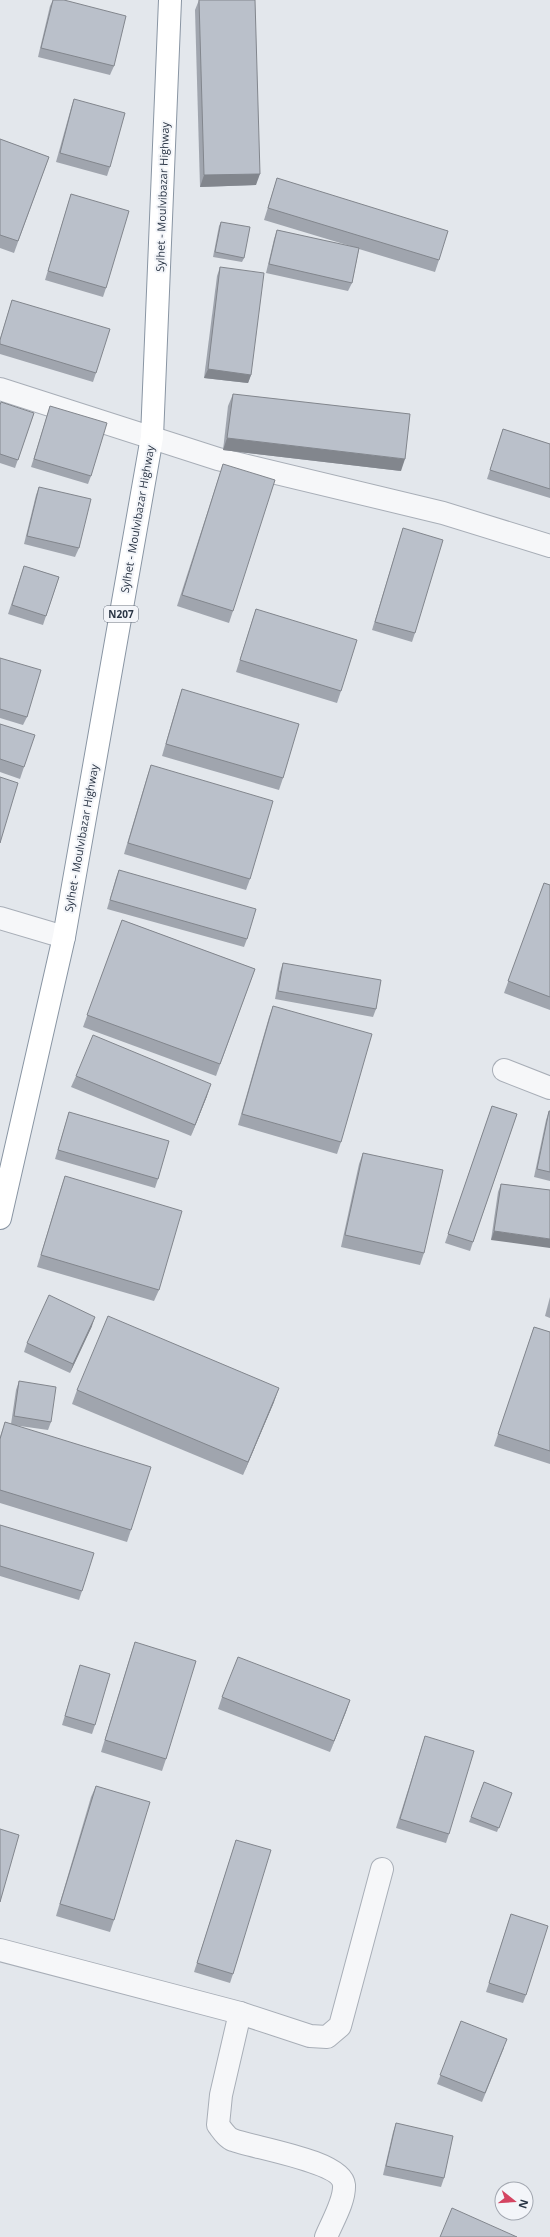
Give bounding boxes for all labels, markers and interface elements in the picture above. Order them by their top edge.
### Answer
street label: Sylhet - Moulvibazar Highway [152,121,172,272]
street label: Sylhet - Moulvibazar Highway [117,443,157,594]
road number: N207 [104,606,138,622]
street label: Sylhet - Moulvibazar Highway [61,762,101,913]
north arrow [494,2181,534,2221]
text: N [516,2198,533,2211]

